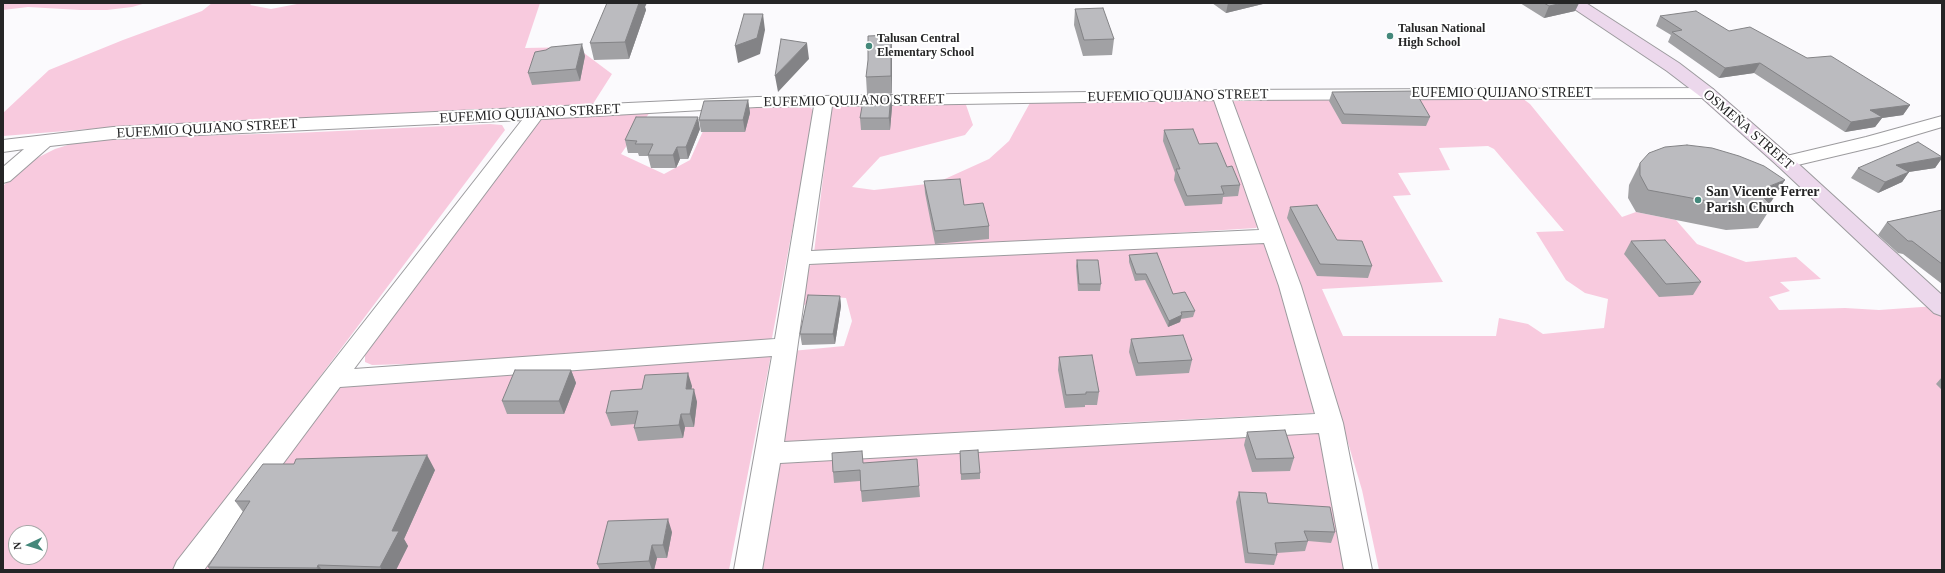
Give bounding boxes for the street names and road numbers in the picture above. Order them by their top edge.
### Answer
street label: EUFEMIO QUIJANO STREET [1411,85,1593,101]
street label: EUFEMIO QUIJANO STREET [1087,86,1269,106]
street label: OSMEÑA STREET [1699,86,1797,174]
street label: EUFEMIO QUIJANO STREET [763,91,945,111]
street label: EUFEMIO QUIJANO STREET [439,101,621,127]
street label: EUFEMIO QUIJANO STREET [116,116,298,142]

